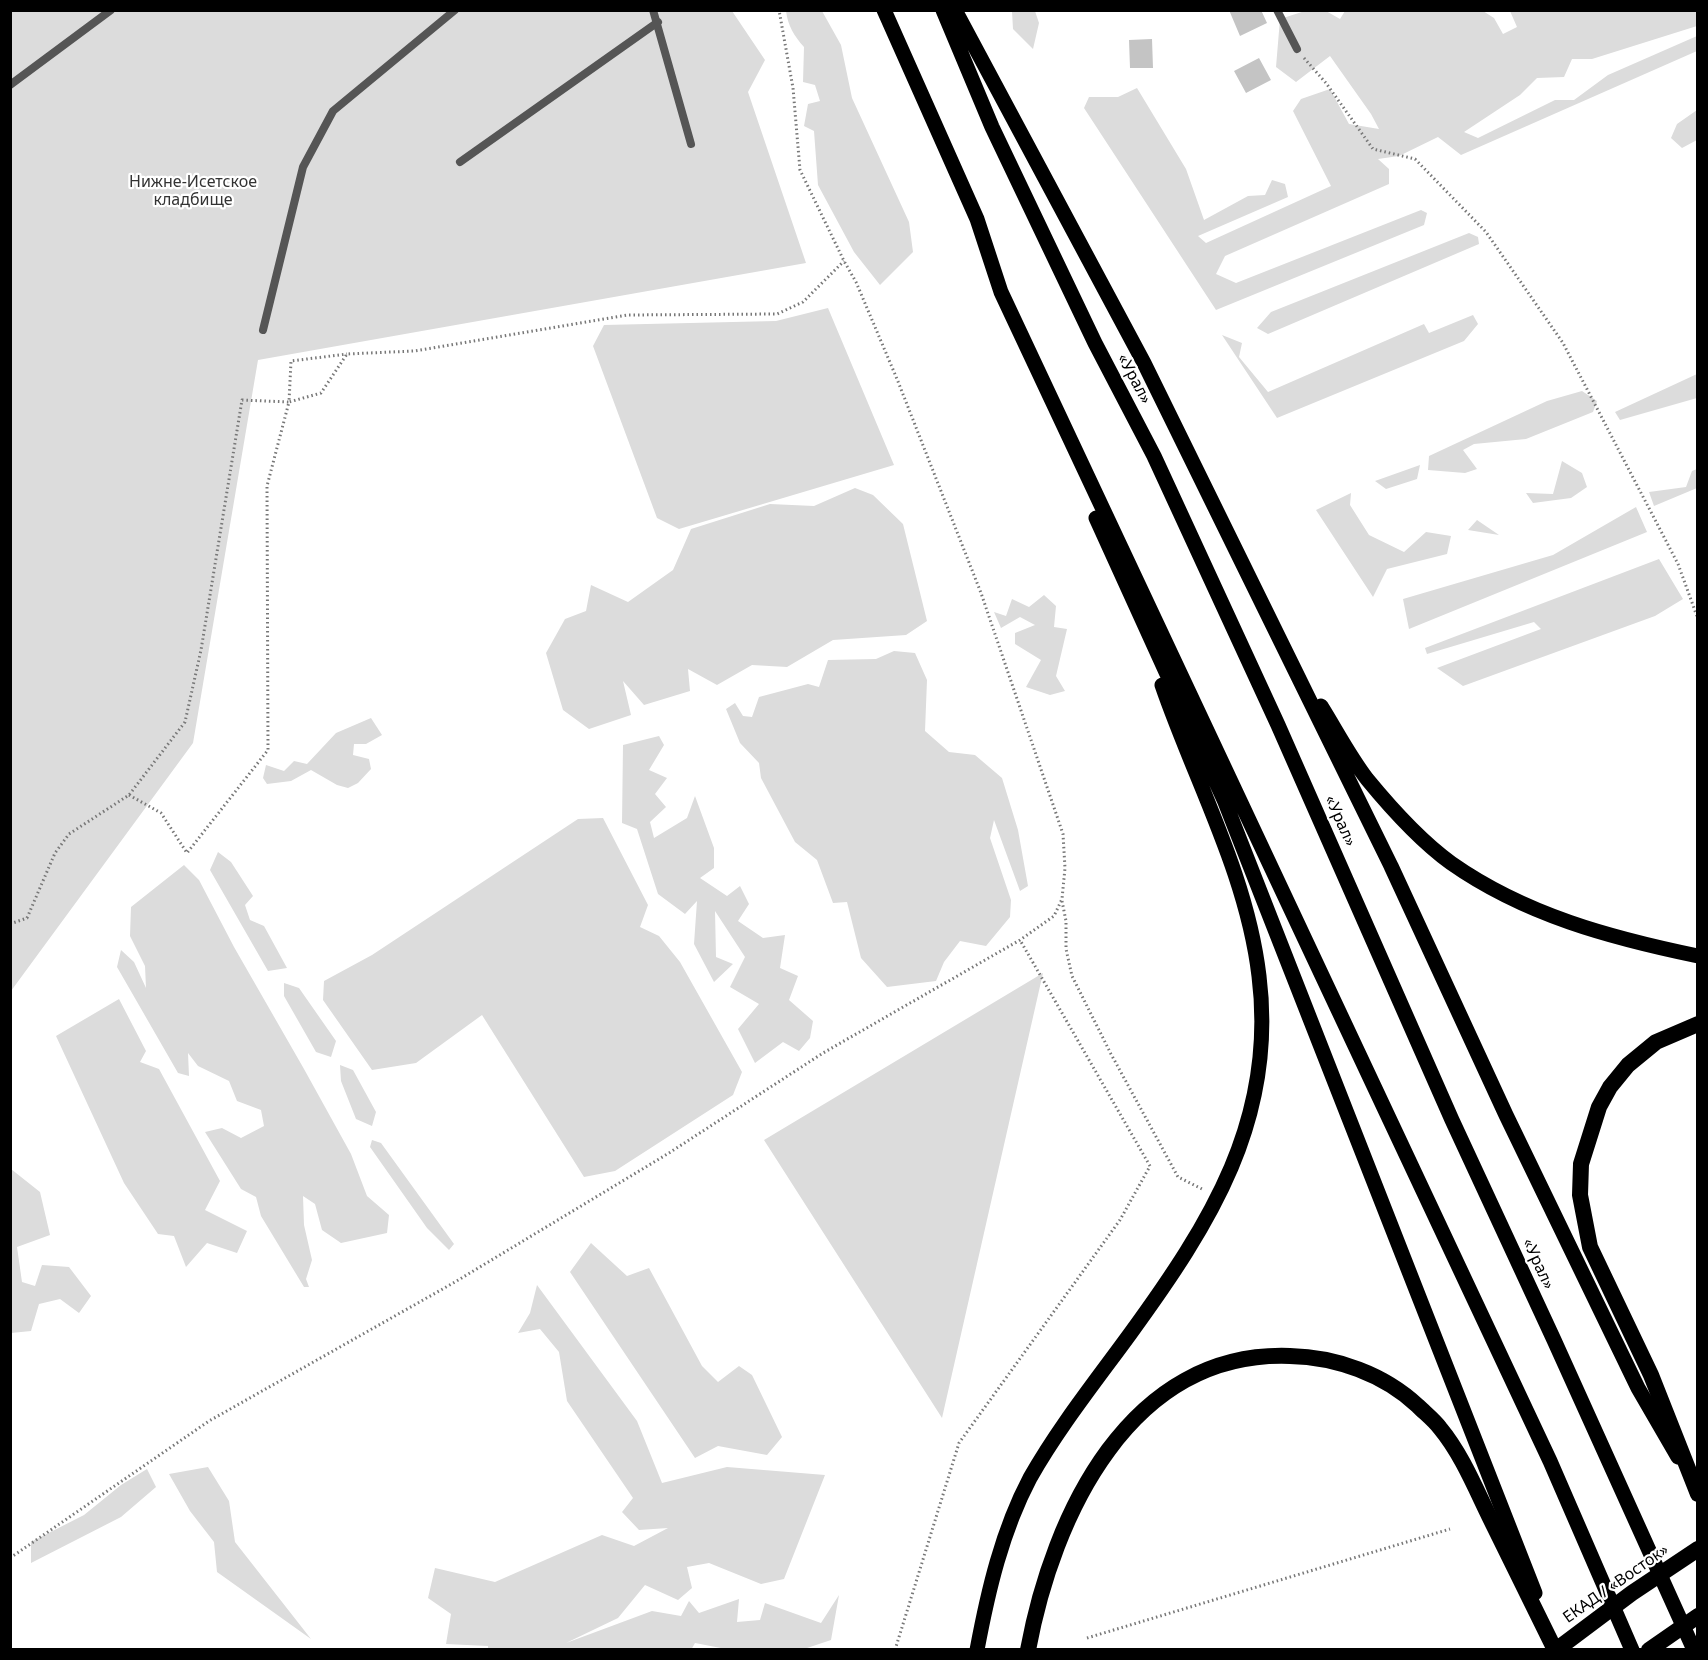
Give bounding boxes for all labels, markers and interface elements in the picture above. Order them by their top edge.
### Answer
park label: Нижне-Исетское кладбище [129,172,257,210]
street label: «Урал» [1113,351,1155,407]
street label: «Урал» [1320,792,1360,850]
street label: «Урал» [1518,1235,1558,1293]
street label: ЕКАД / «Восток» [1560,1540,1672,1628]

